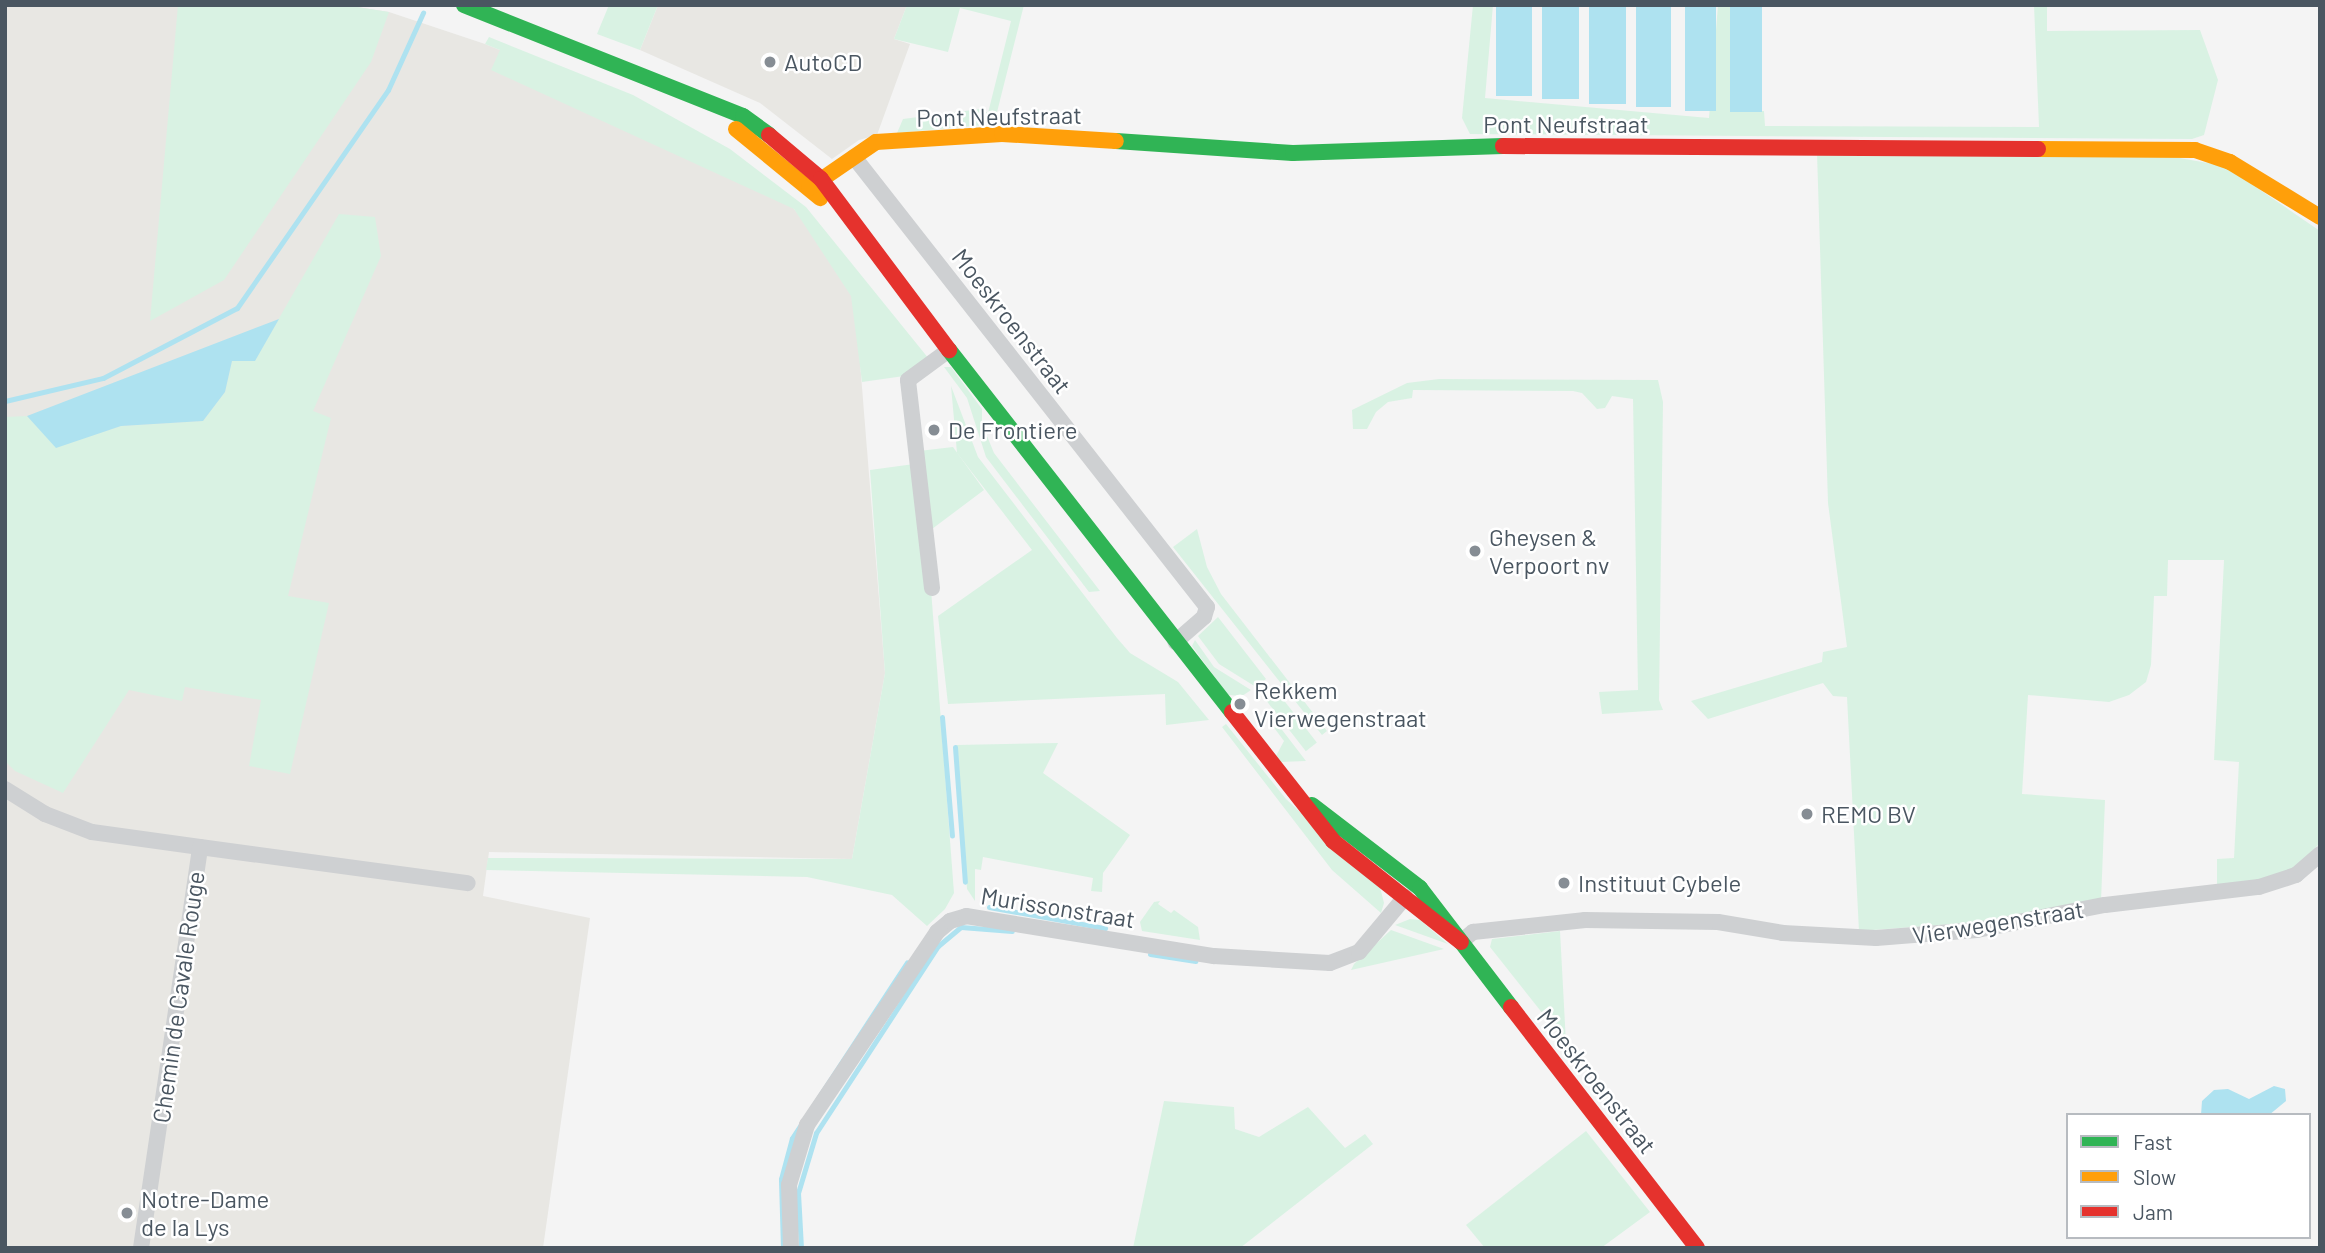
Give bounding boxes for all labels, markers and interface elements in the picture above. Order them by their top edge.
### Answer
place label: AutoCD [784,48,862,76]
marker: AutoCD [762,54,778,70]
street label: Pont Neufstraat [916,100,1082,132]
street label: Pont Neufstraat [1483,110,1649,138]
street label: Moeskroenstraat [946,243,1078,399]
place label: De Frontiere [948,416,1077,444]
marker: De Frontiere [926,422,942,438]
place label: Gheysen & Verpoort nv [1489,523,1609,579]
marker: Gheysen & Verpoort nv [1467,543,1483,559]
place label: Rekkem Vierwegenstraat [1254,676,1427,732]
marker: Rekkem Vierwegenstraat [1232,696,1248,712]
place label: REMO BV [1821,800,1916,828]
marker: REMO BV [1799,806,1815,822]
street label: Chemin de Cavale Rouge [146,869,210,1125]
place label: Instituut Cybele [1578,869,1741,897]
marker: Instituut Cybele [1556,875,1572,891]
street label: Murissonstraat [979,881,1137,933]
street label: Vierwegenstraat [1910,894,2086,950]
street label: Moeskroenstraat [1531,1003,1663,1159]
legend [2066,1113,2311,1239]
text: Fast [2133,1129,2173,1154]
text: Slow [2133,1164,2176,1189]
place label: Notre-Dame de la Lys [141,1185,269,1241]
text: Jam [2133,1199,2173,1224]
marker: Notre-Dame de la Lys [119,1205,135,1221]

